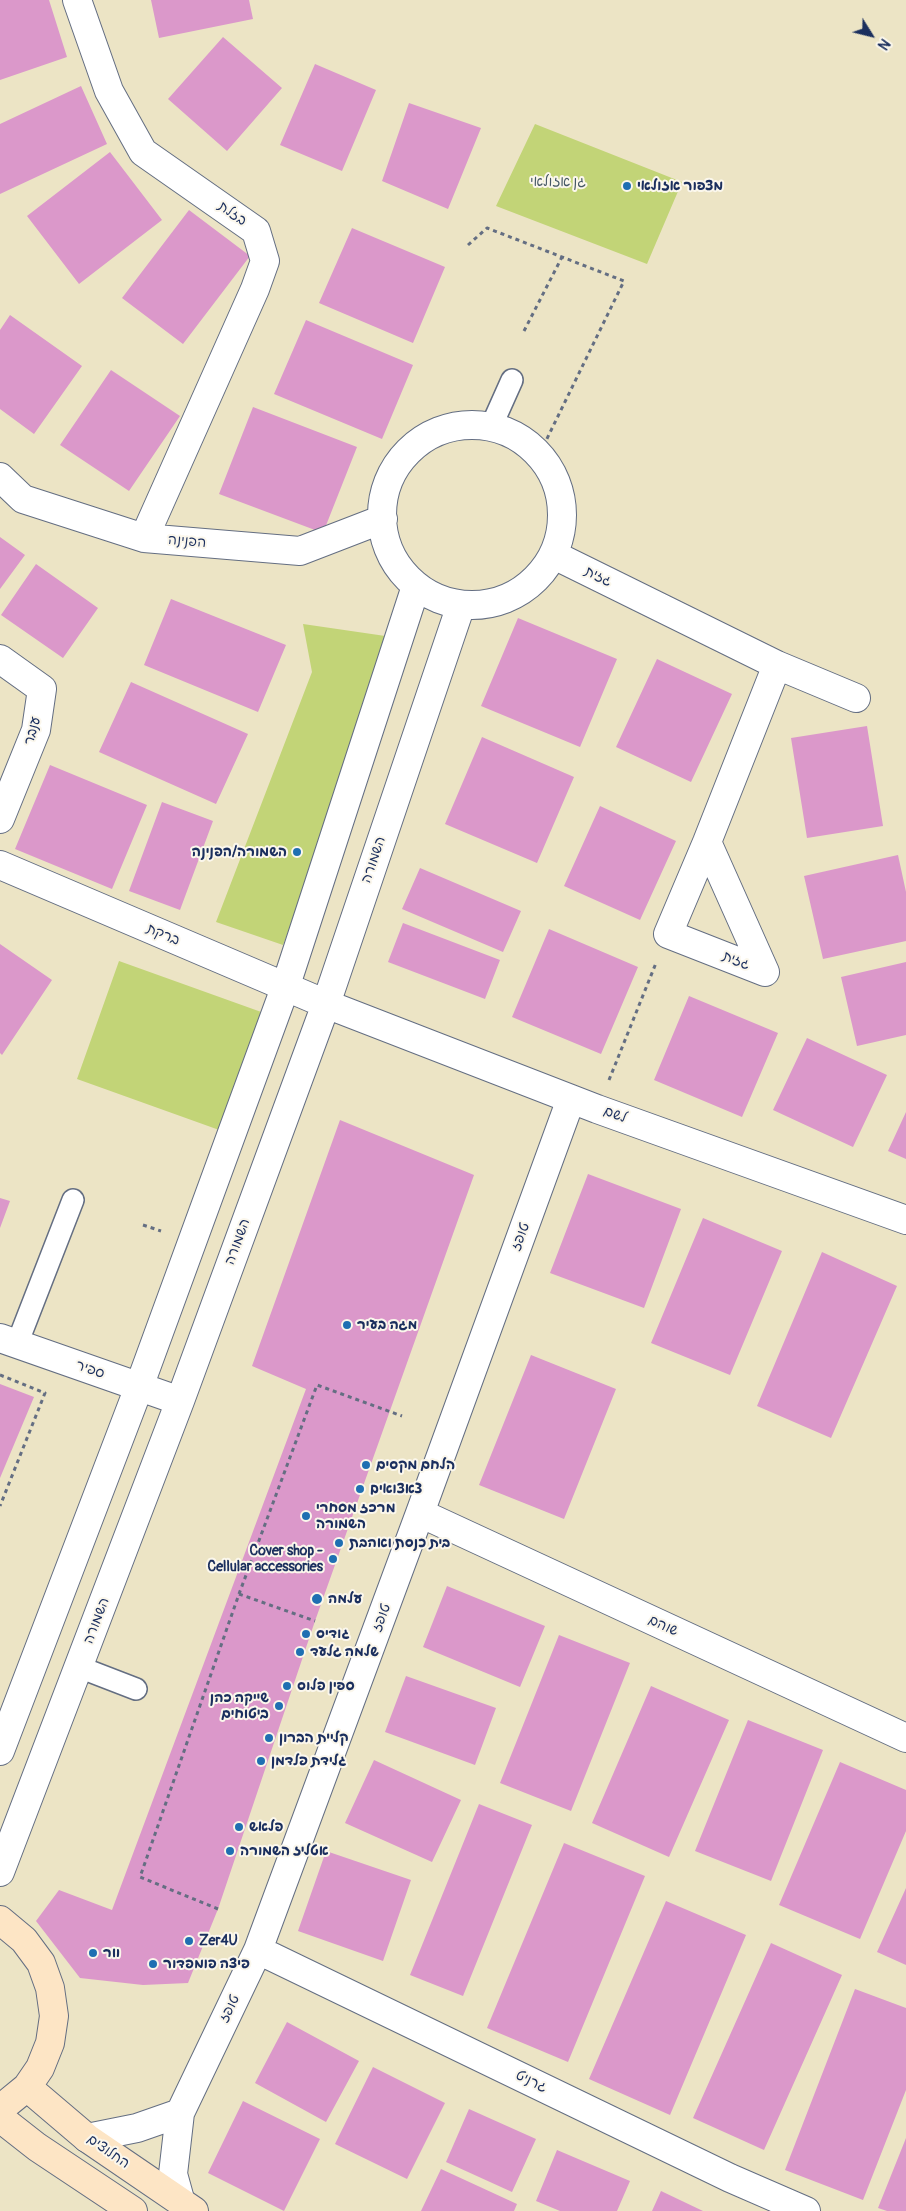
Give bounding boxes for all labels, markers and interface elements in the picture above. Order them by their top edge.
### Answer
north arrow [846,10,896,60]
text: N [874,35,893,53]
park label: גן אזולאי [530,174,586,190]
place label: מצפור אזולאי [637,178,723,194]
marker: מצפור אזולאי [621,180,633,192]
street label: בזלת [214,198,250,230]
street label: הפנינה [167,532,207,552]
street label: גזית [582,563,614,591]
street label: ענבר [21,715,45,747]
street label: השמורה [358,834,390,886]
place label: השמורה/הפנינה [192,844,287,860]
marker: השמורה/הפנינה [291,846,303,858]
street label: ברקת [144,921,182,949]
street label: גזית [720,948,752,974]
street label: לשם [601,1103,629,1127]
street label: השמורה [222,1216,254,1268]
street label: טופז [508,1220,534,1254]
place label: מגה בעיר [357,1317,417,1333]
marker: מגה בעיר [341,1319,353,1331]
street label: ספיר [73,1357,107,1383]
place label: הלחם מקסים [376,1457,455,1473]
marker: הלחם מקסים [360,1459,372,1471]
place label: צאצואים [370,1481,423,1497]
marker: צאצואים [354,1483,366,1495]
place label: מרכז מסחרי השמורה [316,1500,396,1532]
marker: מרכז מסחרי השמורה [300,1510,312,1522]
place label: בית כנסת ואהבת [349,1535,450,1551]
marker: בית כנסת ואהבת [333,1537,345,1549]
place label: Cover shop - Cellular accessories [208,1543,323,1575]
marker: Cover shop - Cellular accessories [327,1553,339,1565]
place label: עלמה [328,1591,362,1607]
marker: עלמה [310,1592,324,1606]
street label: השמורה [81,1595,113,1647]
street label: טופז [369,1601,395,1635]
street label: שוהם [645,1612,681,1640]
place label: גודיס [316,1626,350,1642]
marker: גודיס [300,1628,312,1640]
place label: שלמה גלעד [310,1644,379,1660]
marker: שלמה גלעד [294,1646,306,1658]
place label: ספין פלוס [297,1678,355,1694]
marker: ספין פלוס [281,1680,293,1692]
place label: שייקה כהן ביטוחים [210,1690,269,1722]
marker: שייקה כהן ביטוחים [273,1700,285,1712]
place label: קליית הברון [279,1730,349,1746]
marker: קליית הברון [263,1732,275,1744]
place label: גלידת פלדמן [271,1753,346,1769]
marker: גלידת פלדמן [255,1755,267,1767]
place label: פלאש [249,1819,283,1835]
marker: פלאש [233,1821,245,1833]
place label: אטליז השמורה [240,1843,328,1859]
marker: אטליז השמורה [224,1845,236,1857]
place label: Zer4U [199,1933,238,1949]
marker: Zer4U [183,1935,195,1947]
place label: וור [103,1945,120,1961]
marker: וור [87,1947,99,1959]
place label: פיצה פומפדור [163,1956,250,1972]
marker: פיצה פומפדור [147,1958,159,1970]
street label: טופז [216,1992,244,2026]
street label: גרניט [513,2067,549,2097]
street label: החלוצים [84,2131,132,2173]

